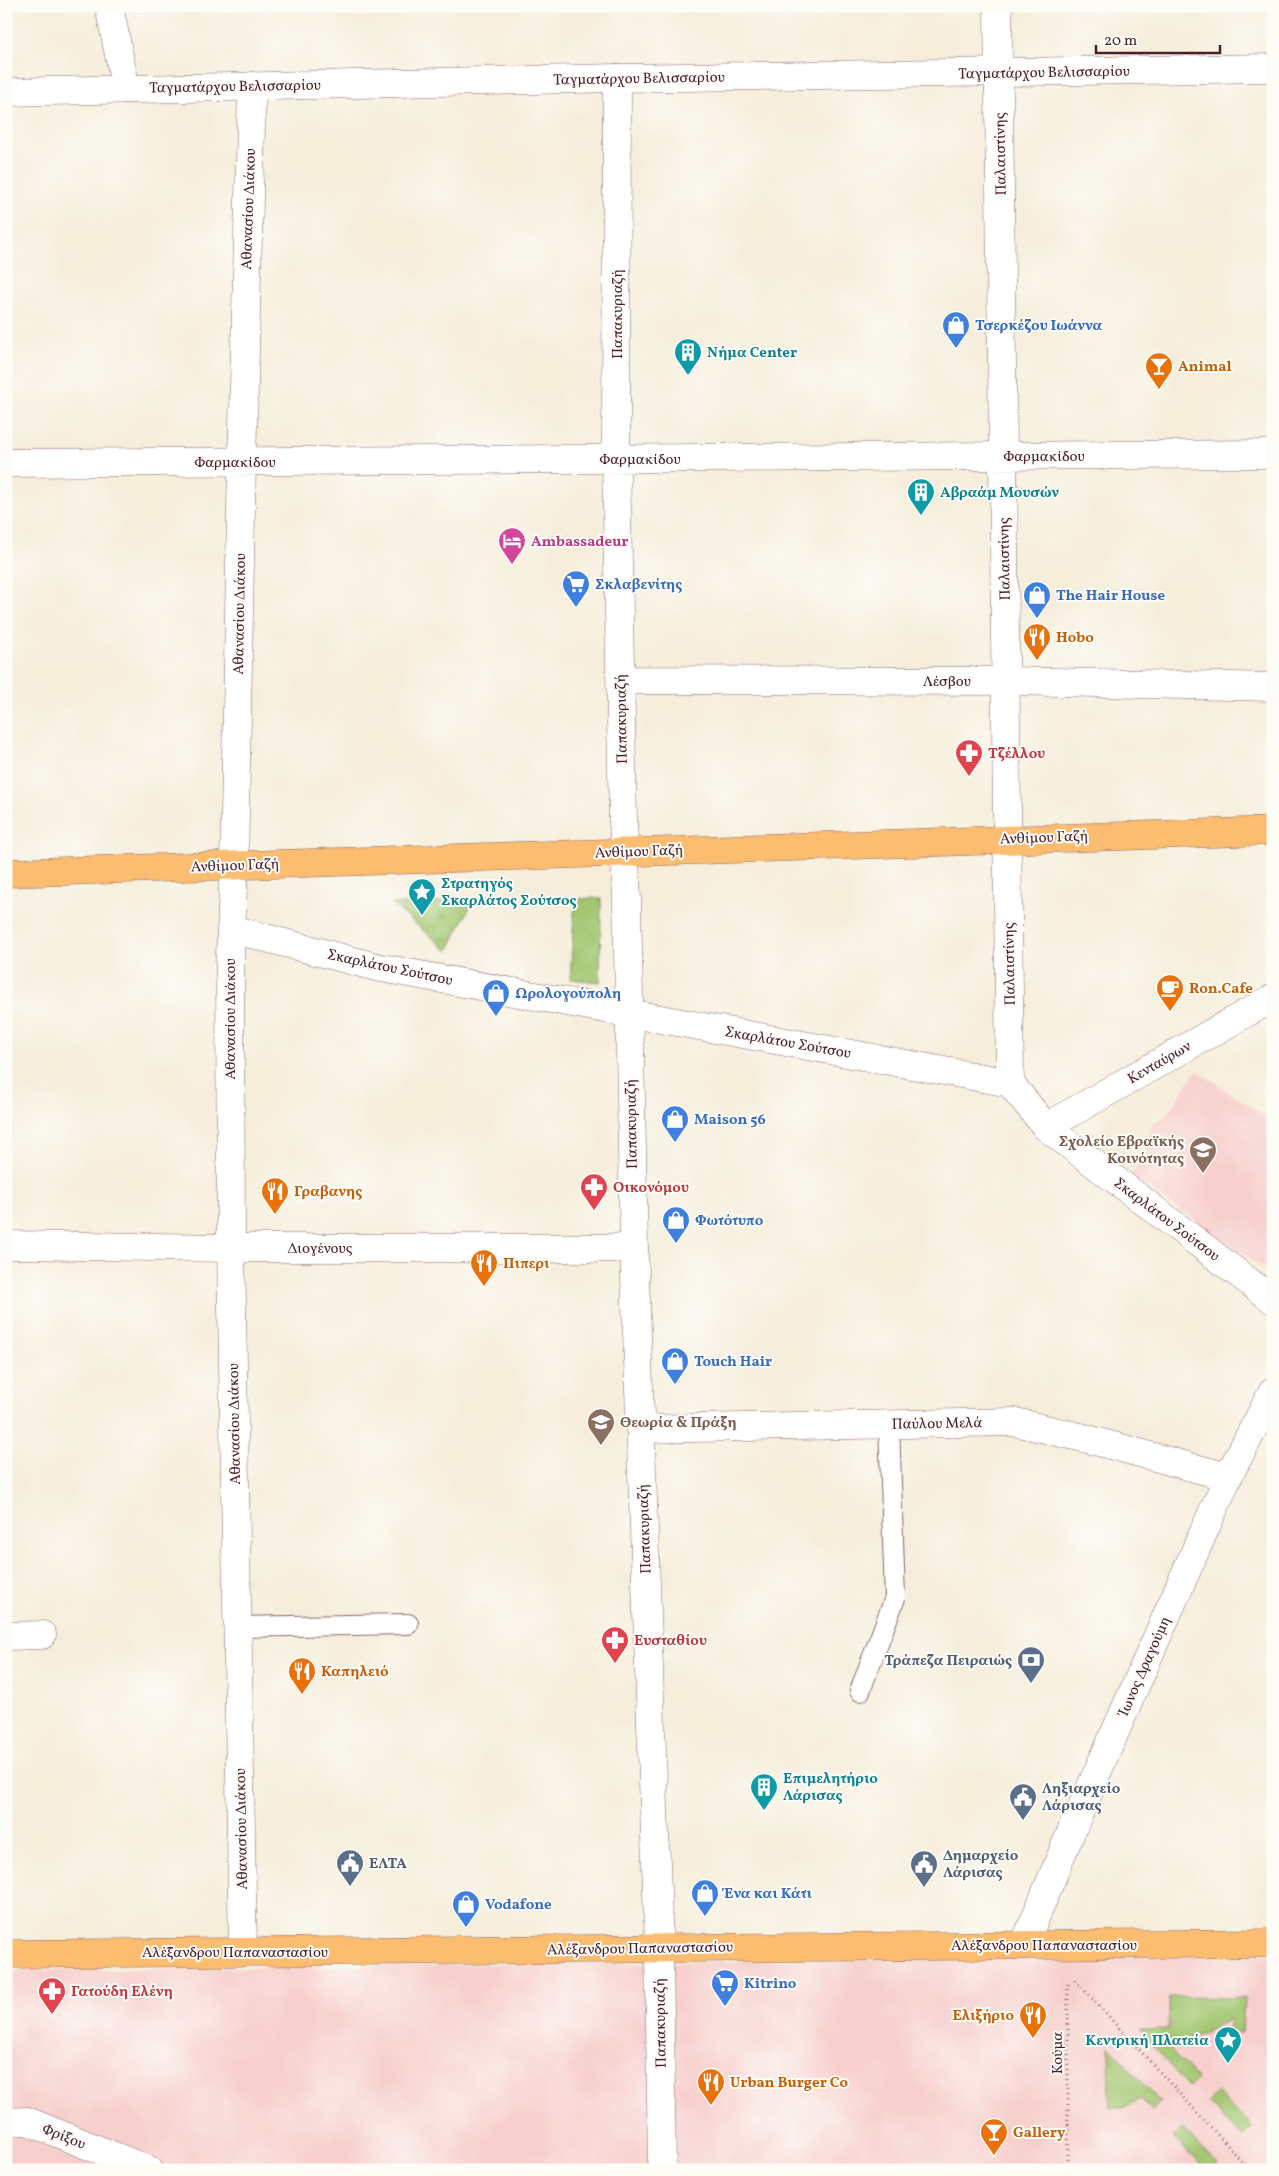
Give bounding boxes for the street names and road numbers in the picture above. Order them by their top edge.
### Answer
street label: Ταγματάρχου Βελισσαρίου [958,62,1130,85]
street label: Ταγματάρχου Βελισσαρίου [553,68,725,91]
street label: Ταγματάρχου Βελισσαρίου [149,76,321,99]
street label: Παλαιστίνης [990,112,1013,196]
street label: Αθανασίου Διάκου [237,148,262,270]
street label: Παπακυριαζή [608,269,629,359]
street label: Φαρμακίδου [1003,447,1085,468]
street label: Φαρμακίδου [599,450,681,471]
street label: Φαρμακίδου [194,453,276,474]
street label: Παλαιστίνης [994,517,1017,601]
street label: Αθανασίου Διάκου [229,553,252,675]
street label: Λέσβου [923,672,971,693]
street label: Παπακυριαζή [611,674,634,764]
street label: Ανθίμου Γαζή [999,826,1089,851]
street label: Ανθίμου Γαζή [594,840,684,865]
street label: Ανθίμου Γαζή [190,854,280,879]
street label: Παλαιστίνης [999,922,1022,1006]
street label: Σκαρλάτου Σούτσου [325,945,454,992]
street label: Αθανασίου Διάκου [221,958,242,1080]
street label: Σκαρλάτου Σούτσου [723,1022,853,1065]
street label: Κενταύρων [1124,1037,1196,1090]
street label: Παπακυριαζή [621,1079,644,1169]
street label: Σκαρλάτου Σούτσου [1109,1173,1223,1267]
street label: Διογένους [288,1239,353,1260]
street label: Αθανασίου Διάκου [224,1363,247,1485]
street label: Παύλου Μελά [891,1413,983,1436]
street label: Παπακυριαζή [633,1484,658,1574]
street label: Ίωνος Δραγούμη [1113,1613,1177,1722]
street label: Αθανασίου Διάκου [231,1768,254,1890]
street label: Αλέξανδρου Παπαναστασίου [951,1936,1137,1957]
street label: Αλέξανδρου Παπαναστασίου [547,1937,733,1962]
street label: Αλέξανδρου Παπαναστασίου [142,1943,328,1964]
street label: Παπακυριαζή [650,1978,673,2068]
street label: Κούμα [1048,2032,1069,2074]
street label: Φρίξου [38,2119,88,2156]

